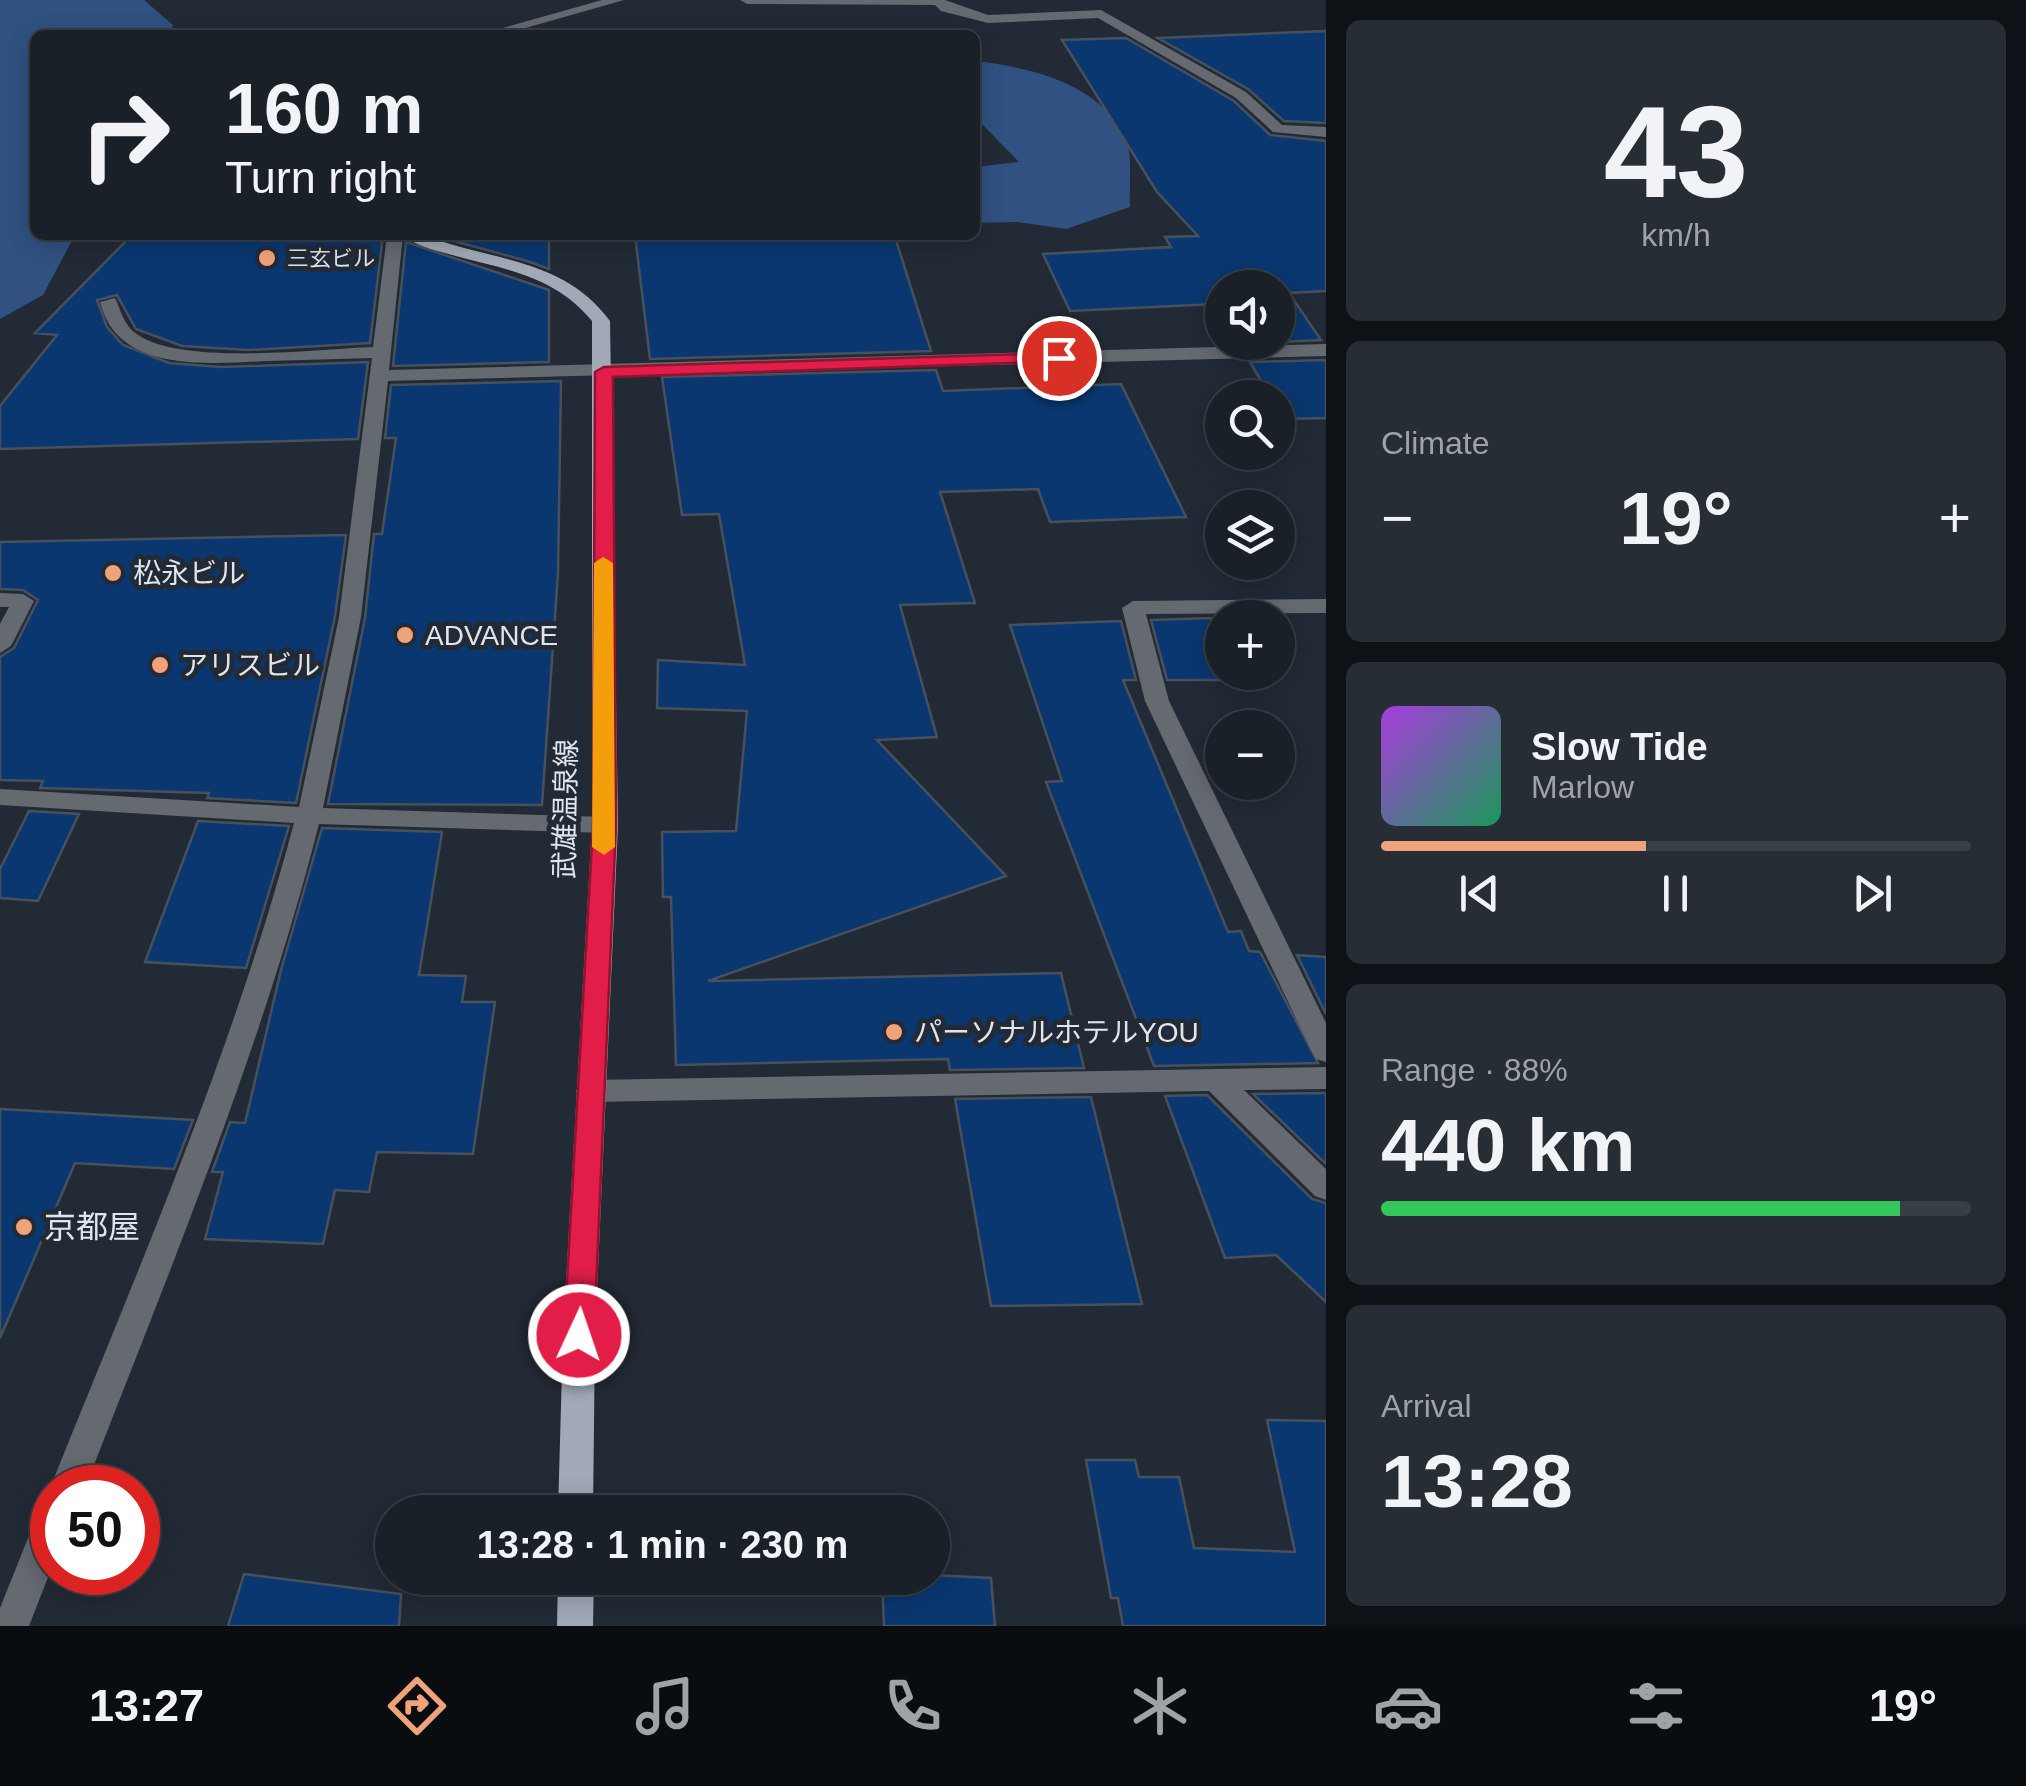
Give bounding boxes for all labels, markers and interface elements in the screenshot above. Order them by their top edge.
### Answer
icon: right [60,70,190,200]
text: 160 m [225,70,423,148]
text: 43 [1604,79,1748,225]
text: Turn right [225,152,416,203]
text: km/h [1641,217,1711,253]
place label: 三玄ビル [287,246,375,271]
marker: 三玄ビル [256,247,278,269]
map controls [1205,270,1295,800]
button: sound [1205,270,1295,360]
pin [1017,316,1102,401]
icon: arrive [1032,331,1087,386]
button: search [1205,380,1295,470]
text: Climate [1381,425,1489,461]
text: 19° [1619,476,1733,560]
text: − [1381,487,1413,549]
text: + [1939,487,1971,549]
button: layers [1205,490,1295,580]
place label: 松永ビル [133,558,245,589]
marker: 松永ビル [102,562,124,584]
button: + [1205,600,1295,690]
place label: ADVANCE [425,620,558,651]
marker: ADVANCE [394,624,416,646]
place label: アリスビル [180,650,320,681]
marker: アリスビル [149,654,171,676]
button: − [1205,710,1295,800]
text: Slow Tide [1531,726,1708,768]
street label: 武雄温泉線 [549,739,582,879]
text: Marlow [1531,769,1634,805]
icon: previous [1452,866,1507,921]
icon: pause [1648,866,1703,921]
icon: next [1845,866,1900,921]
place label: パーソナルホテルYOU [914,1017,1199,1048]
marker: パーソナルホテルYOU [883,1021,905,1043]
text: Range · 88% [1381,1052,1568,1088]
text: 440 km [1381,1103,1635,1187]
place label: 京都屋 [44,1209,140,1245]
marker: 京都屋 [13,1216,35,1238]
position arrow [527,1283,631,1387]
text: Arrival [1381,1388,1472,1424]
text: 13:28 [1381,1439,1573,1523]
speed limit sign: 50 [30,1465,160,1595]
text: 13:28 · 1 min · 230 m [477,1524,848,1566]
icon: directions [382,1671,452,1741]
icon: music [630,1671,700,1741]
icon: phone [878,1671,948,1741]
icon: climate [1125,1671,1195,1741]
icon: car [1373,1671,1443,1741]
icon: filters [1621,1671,1691,1741]
text: 13:27 [89,1680,204,1731]
text: 19° [1869,1680,1937,1731]

